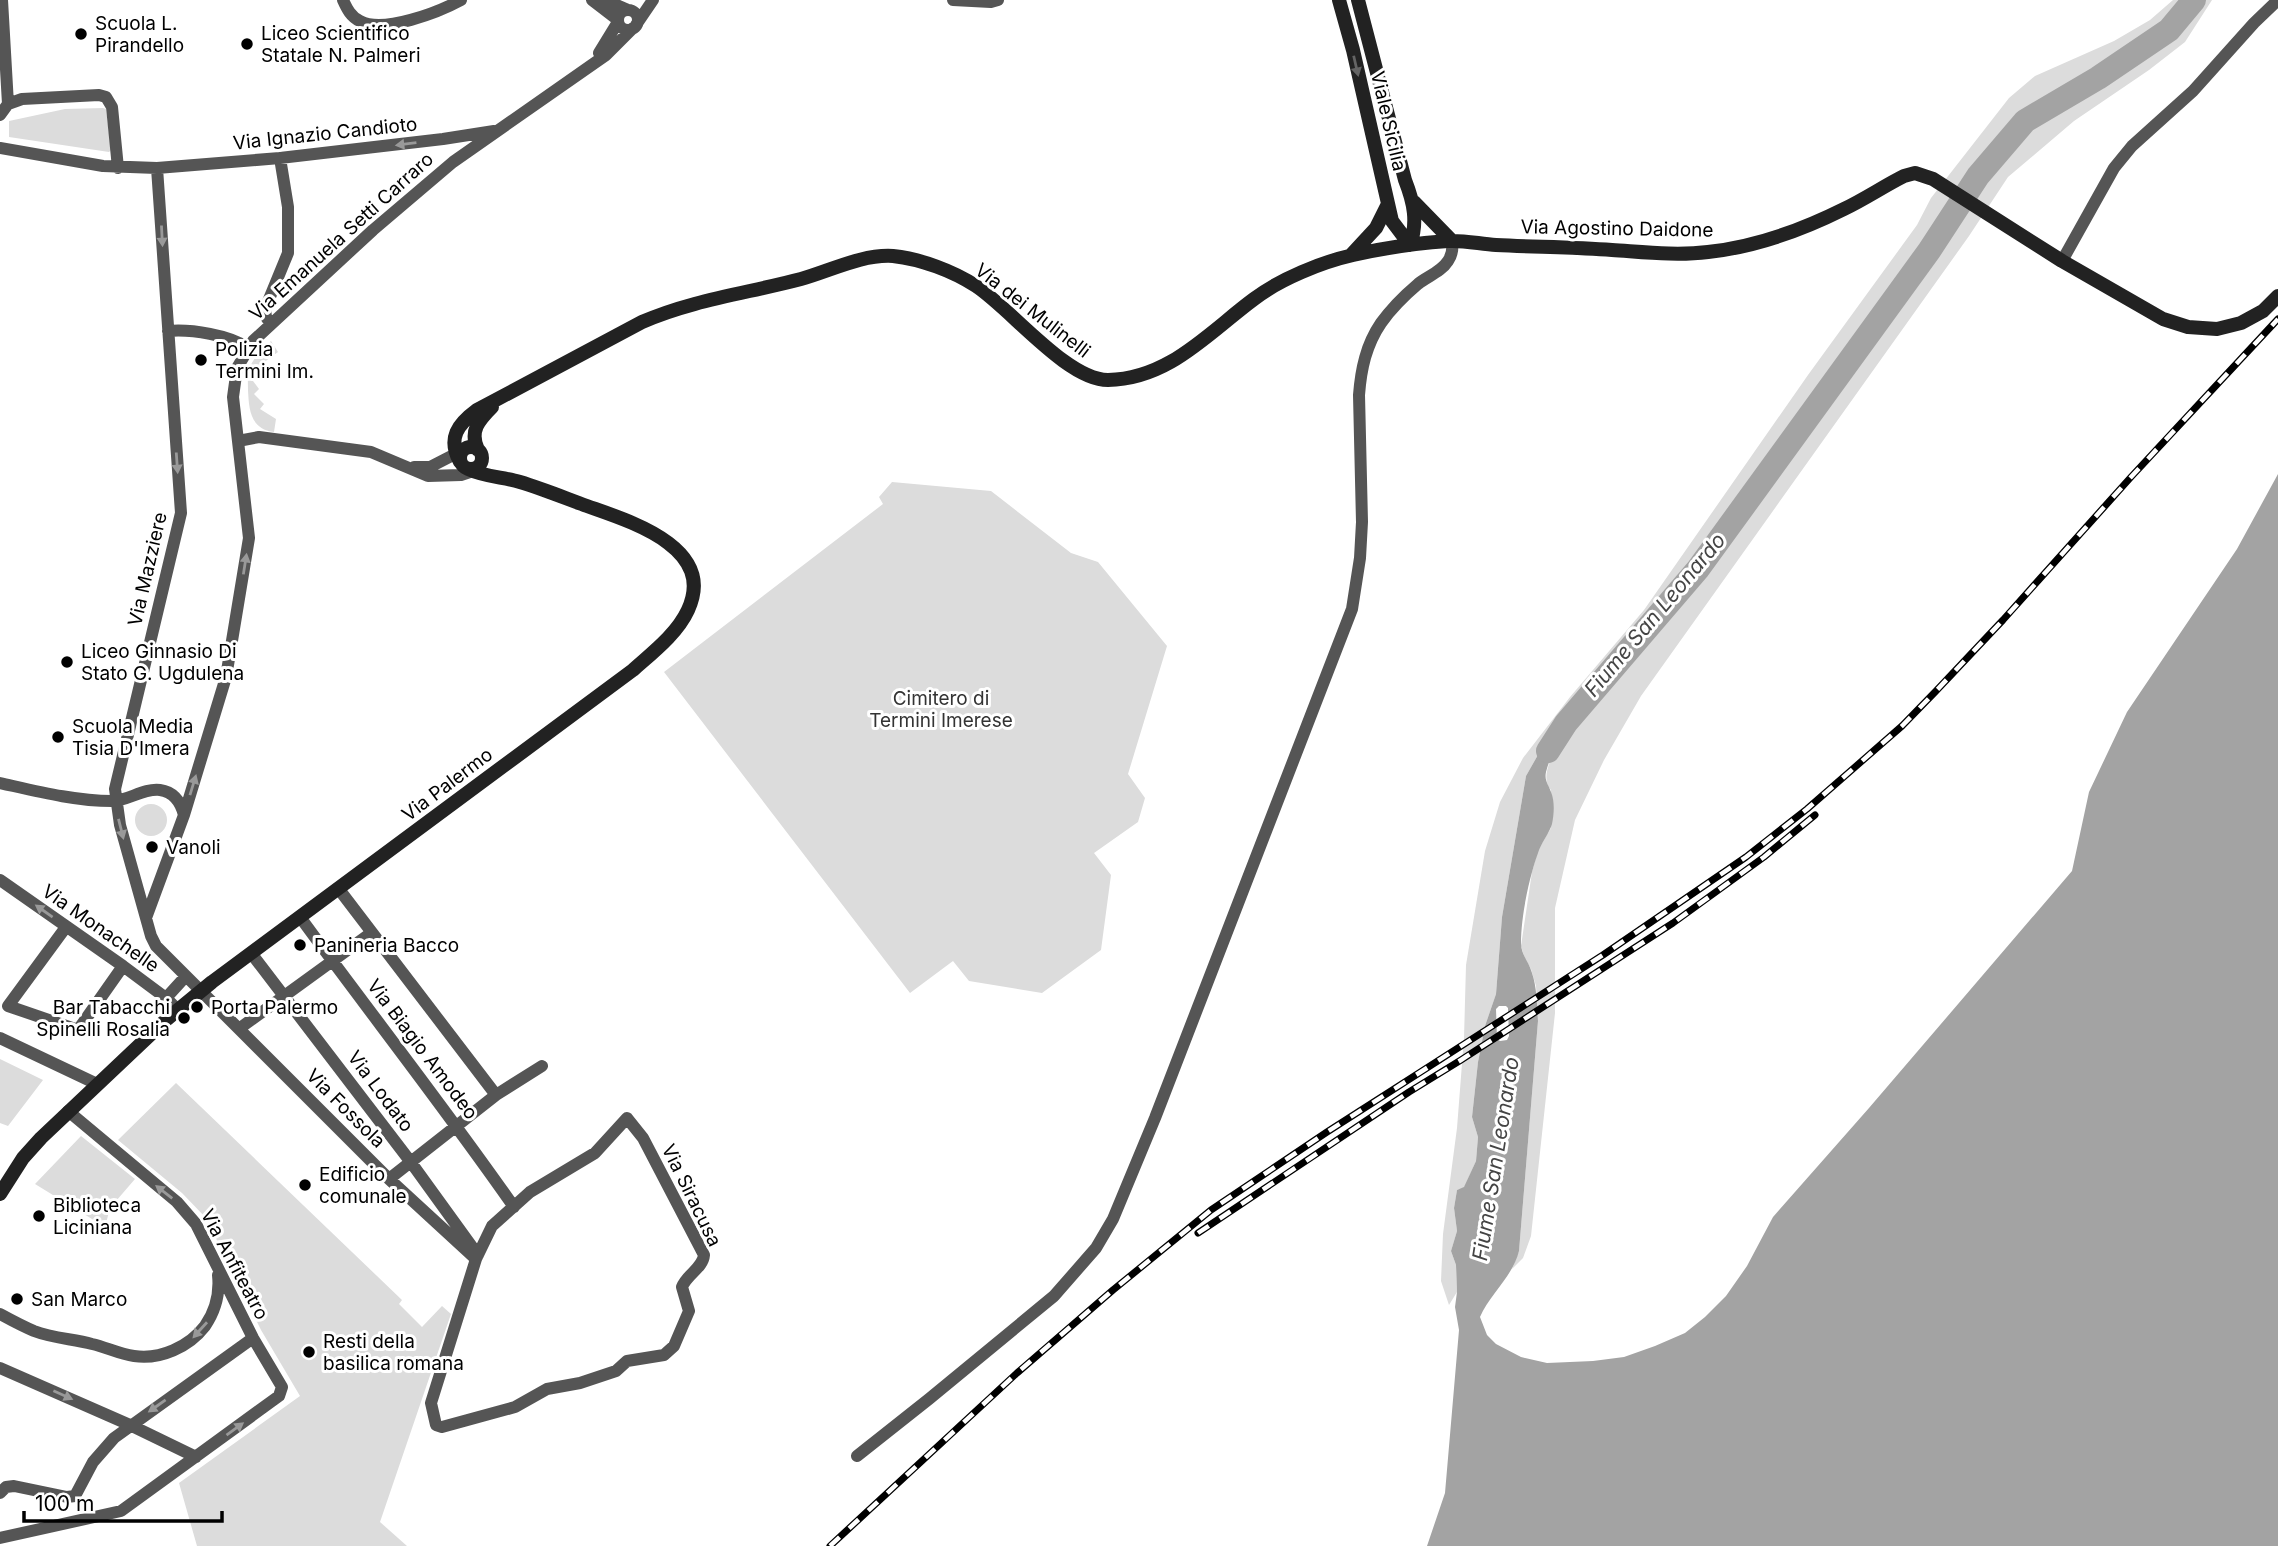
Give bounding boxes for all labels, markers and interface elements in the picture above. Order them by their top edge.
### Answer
place label: Scuola L. Pirandello [95,12,184,57]
place label: Liceo Scientifico Statale N. Palmeri [261,22,420,67]
marker: Scuola L. Pirandello [73,26,89,42]
marker: Liceo Scientifico Statale N. Palmeri [239,36,255,52]
one-way arrow [1351,55,1362,77]
street label: Viale Sicilia [1366,69,1411,173]
street label: Via Ignazio Candioto [232,112,418,155]
one-way arrow [395,138,417,149]
street label: Via Emanuela Setti Carraro [245,148,438,325]
street label: Via Agostino Daidone [1520,215,1714,242]
one-way arrow [157,225,168,247]
street label: Via dei Mulinelli [970,258,1095,363]
place label: Polizia Termini Im. [215,338,314,383]
marker: Polizia Termini Im. [193,352,209,368]
one-way arrow [172,452,183,474]
street label: Via Mazziere [123,510,172,628]
water label: Fiume San Leonardo [1579,528,1730,702]
one-way arrow [240,552,251,574]
place label: Liceo Ginnasio Di Stato G. Ugdulena [81,640,244,685]
marker: Liceo Ginnasio Di Stato G. Ugdulena [59,654,75,670]
park label: Cimitero di Termini Imerese [869,687,1013,732]
place label: Scuola Media Tisia D'Imera [72,715,193,760]
marker: Scuola Media Tisia D'Imera [50,729,66,745]
street label: Via Palermo [397,743,497,826]
one-way arrow [189,774,199,795]
one-way arrow [116,818,127,840]
place label: Vanoli [166,836,221,859]
marker: Vanoli [144,839,160,855]
street label: Via Monachelle [38,880,164,977]
one-way arrow [35,904,53,918]
place label: Panineria Bacco [314,934,459,957]
marker: Panineria Bacco [292,937,308,953]
street label: Via Biagio Amodeo [362,975,483,1124]
place label: Bar Tabacchi Spinelli Rosalia [36,996,170,1041]
place label: Porta Palermo [211,996,338,1019]
marker: Porta Palermo [189,999,205,1015]
marker: Bar Tabacchi Spinelli Rosalia [176,1010,192,1026]
street label: Via Lodato [343,1046,419,1136]
water label: Fiume San Leonardo [1467,1055,1524,1263]
street label: Via Fossola [301,1064,390,1153]
street label: Via Siracusa [657,1140,726,1250]
place label: Edificio comunale [319,1163,407,1208]
marker: Edificio comunale [297,1177,313,1193]
one-way arrow [155,1186,173,1200]
place label: Biblioteca Liciniana [53,1194,141,1239]
street label: Via Anfiteatro [196,1205,273,1324]
marker: Biblioteca Liciniana [31,1208,47,1224]
place label: San Marco [31,1288,127,1311]
marker: San Marco [9,1291,25,1307]
one-way arrow [192,1321,208,1339]
place label: Resti della basilica romana [323,1330,464,1375]
marker: Resti della basilica romana [301,1344,317,1360]
one-way arrow [52,1390,73,1401]
one-way arrow [148,1399,166,1413]
one-way arrow [226,1422,244,1436]
scale bar [24,1480,222,1524]
text: 100 m [35,1491,94,1516]

